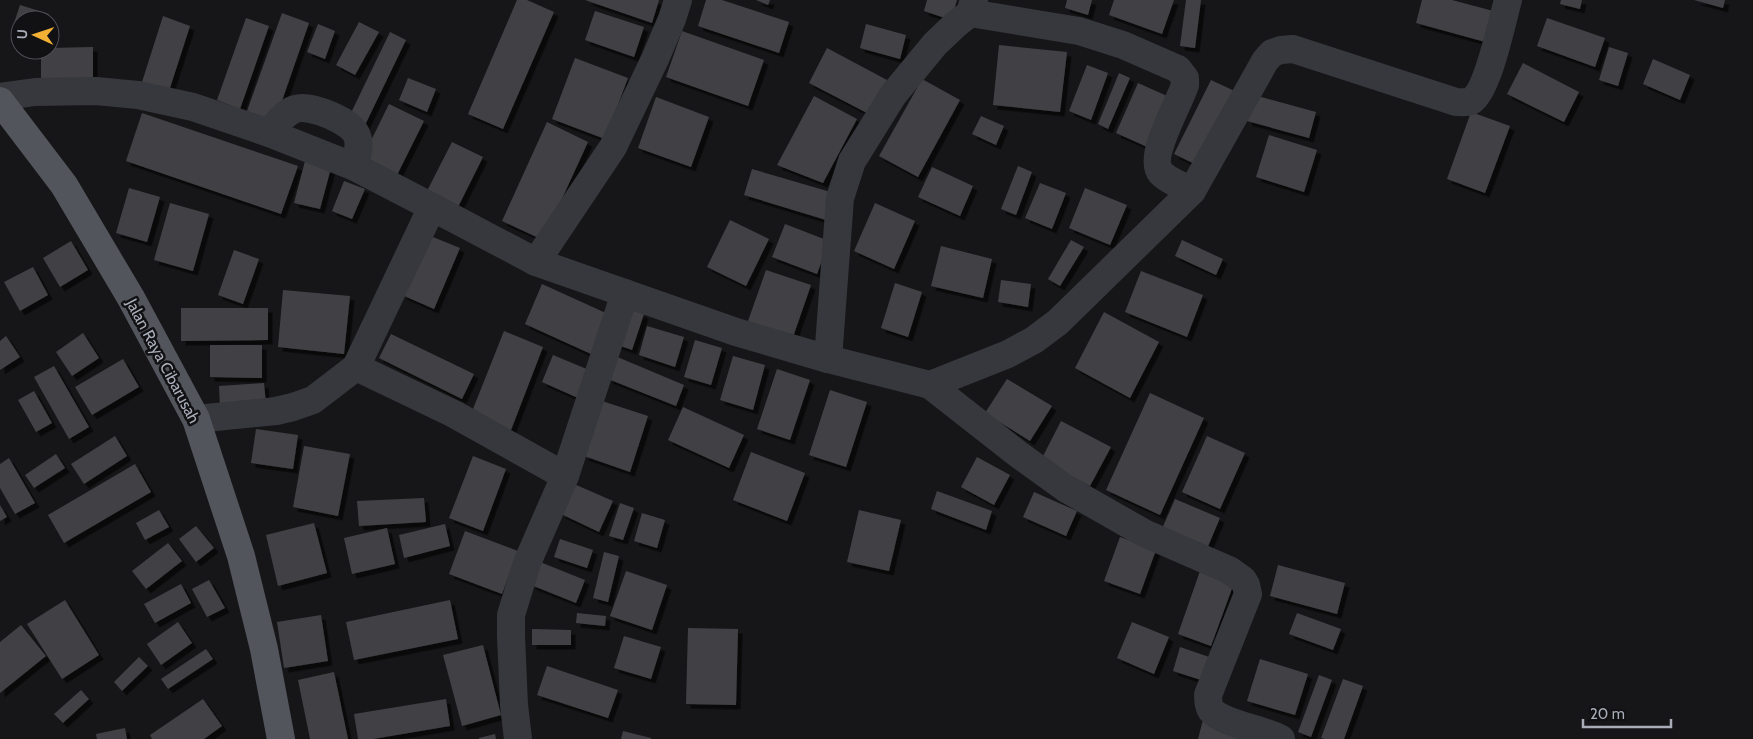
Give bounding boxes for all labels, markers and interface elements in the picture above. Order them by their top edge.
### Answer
north arrow [10,10,60,60]
text: U [13,29,31,40]
street label: Jalan Raya Cibarusah [122,295,204,427]
scale bar [1583,696,1670,728]
text: 20 m [1590,705,1625,723]

